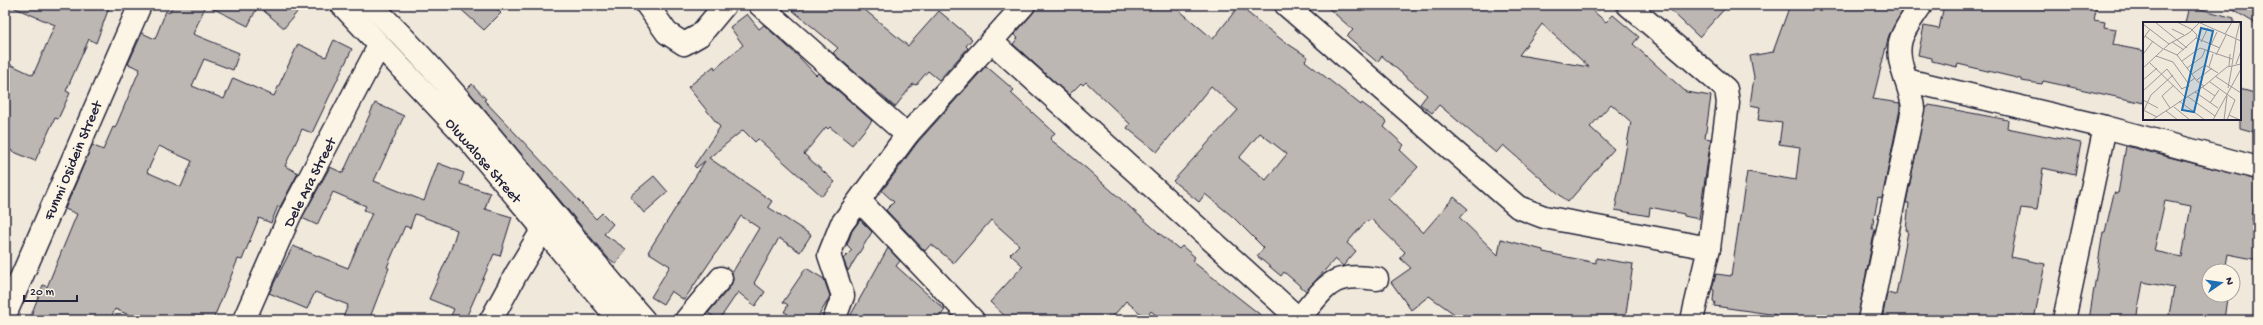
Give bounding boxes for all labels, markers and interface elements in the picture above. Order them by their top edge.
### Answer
inset map [2143,22,2241,120]
street label: Funmi Osidein Street [40,97,108,224]
street label: Oluwalose Street [441,115,526,209]
street label: Dele Ara Street [280,133,342,232]
north arrow [2201,263,2241,303]
text: N [2222,276,2235,286]
scale bar [24,277,77,303]
text: 20 m [30,286,55,300]

